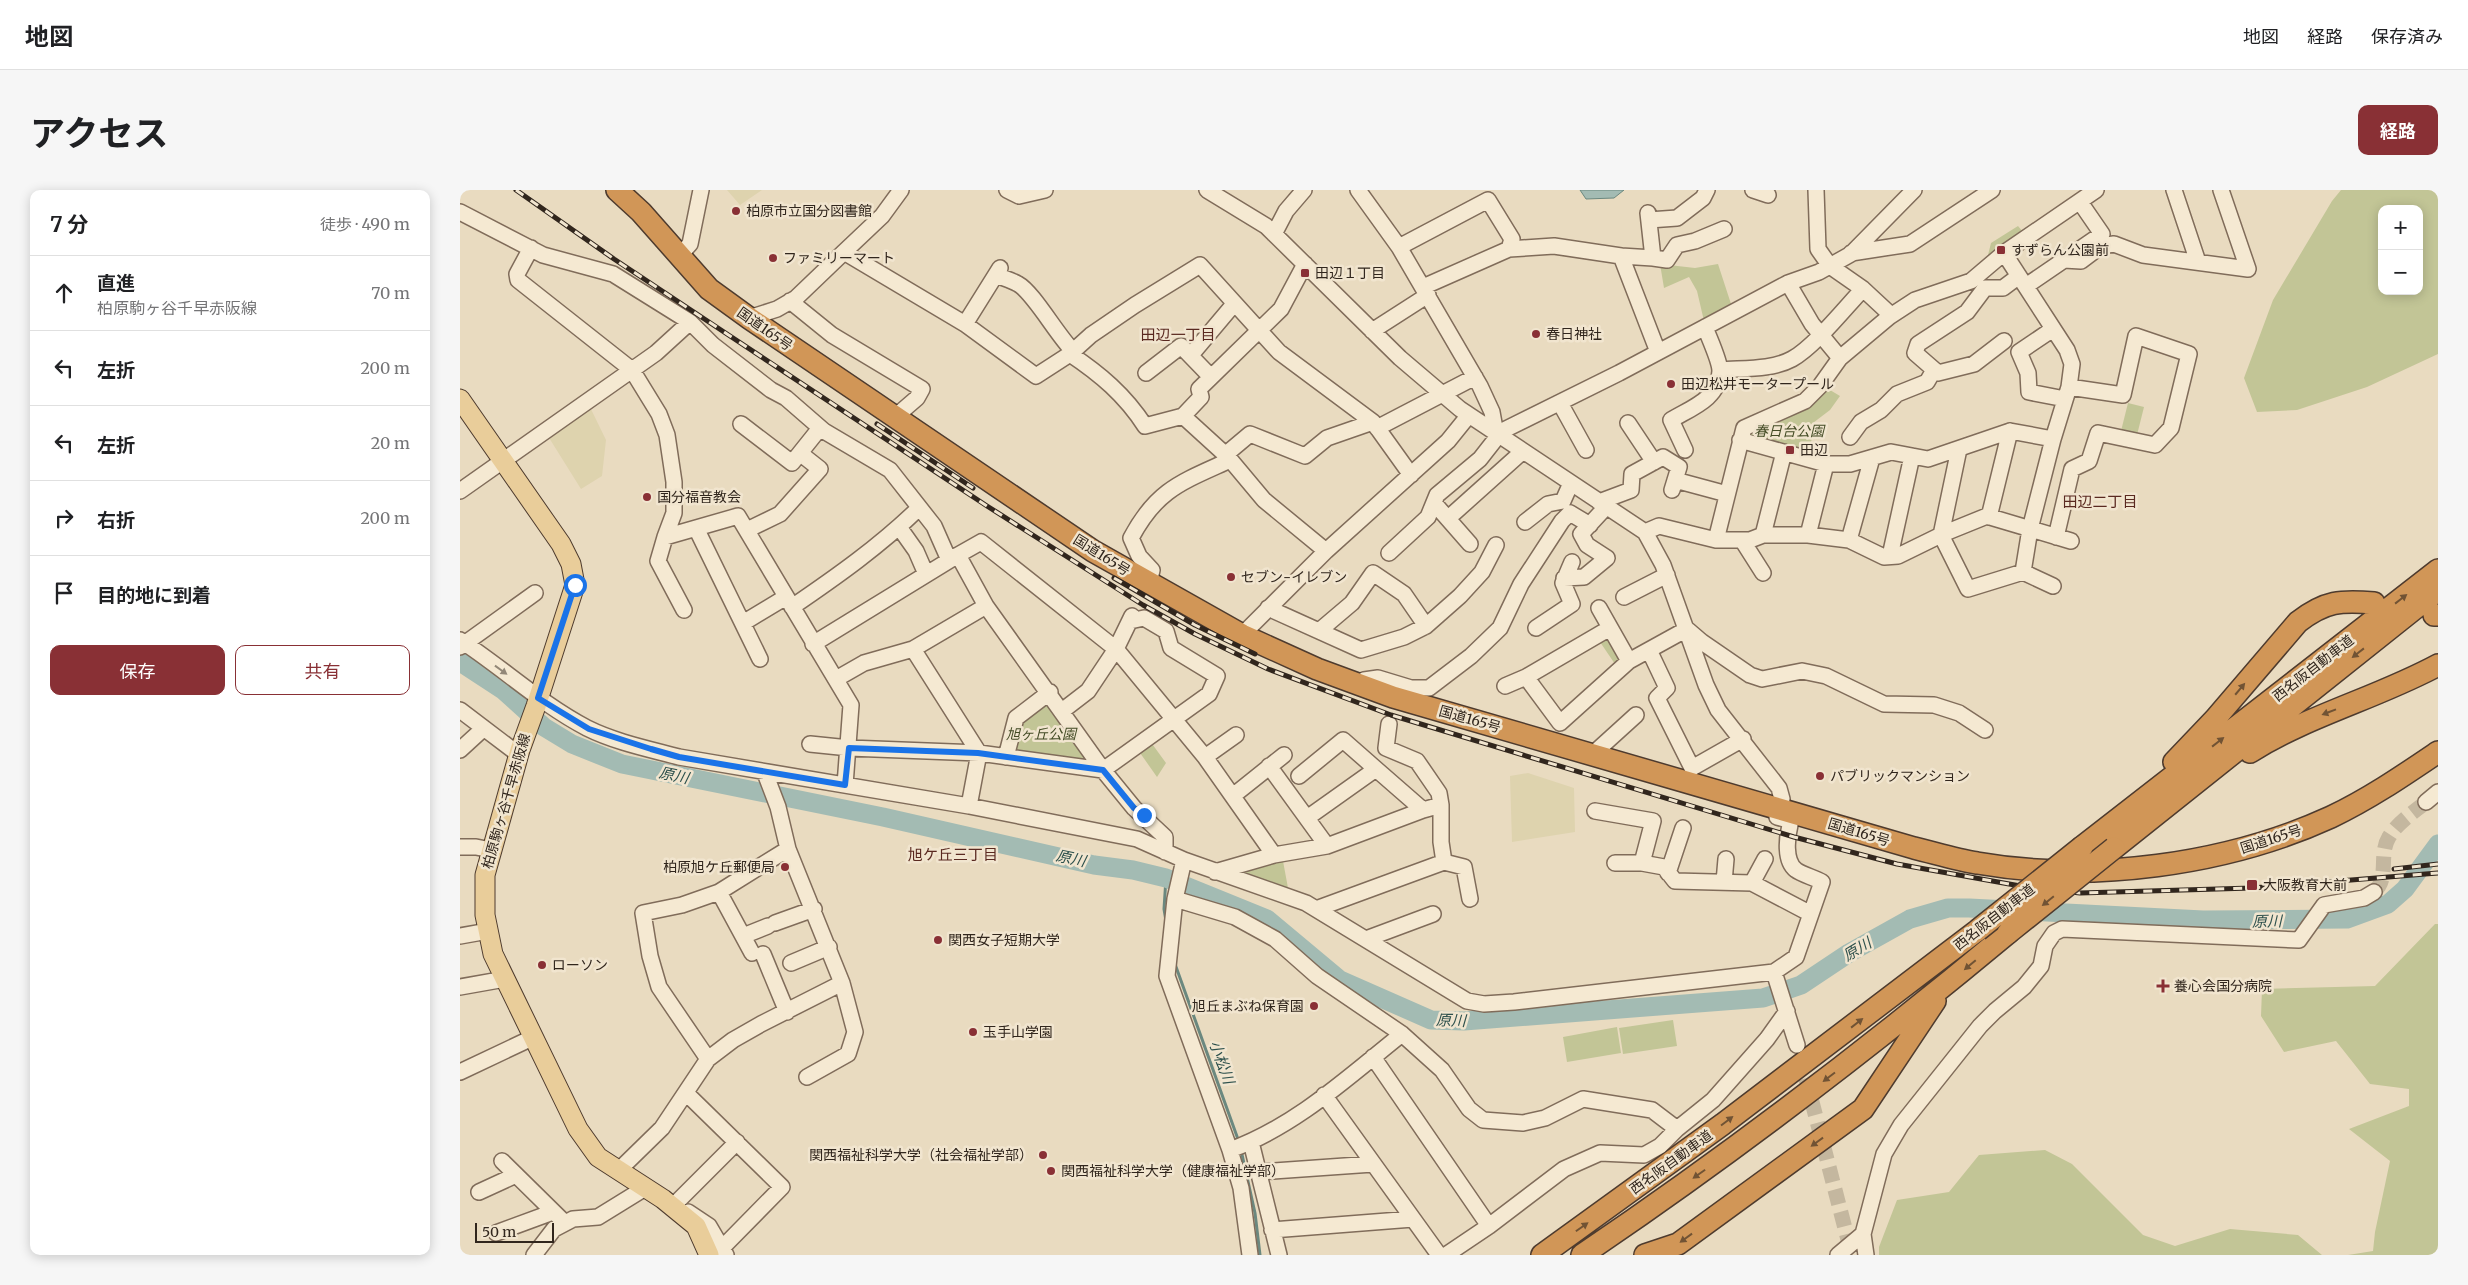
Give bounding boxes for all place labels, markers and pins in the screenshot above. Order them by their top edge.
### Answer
place label: 柏原市立国分図書館 [746,202,872,220]
marker: 柏原市立国分図書館 [730,205,742,217]
place label: すずらん公園前 [2011,241,2109,259]
marker: すずらん公園前 [1995,244,2007,256]
place label: ファミリーマート [783,249,895,267]
marker: ファミリーマート [767,252,779,264]
place label: 田辺１丁目 [1315,264,1385,282]
marker: 田辺１丁目 [1299,267,1311,279]
place label: 春日神社 [1546,325,1602,343]
marker: 春日神社 [1530,328,1542,340]
place label: 田辺松井モータープール [1681,375,1834,393]
marker: 田辺松井モータープール [1665,378,1677,390]
place label: 田辺 [1800,441,1828,459]
marker: 田辺 [1784,444,1796,456]
place label: 国分福音教会 [657,488,741,506]
marker: 国分福音教会 [641,491,653,503]
place label: セブン-イレブン [1241,568,1347,586]
marker: セブン-イレブン [1225,571,1237,583]
place label: パブリックマンション [1830,767,1970,785]
marker: パブリックマンション [1814,770,1826,782]
place label: 柏原旭ケ丘郵便局 [663,858,775,876]
marker: 柏原旭ケ丘郵便局 [779,861,791,873]
place label: 大阪教育大前 [2263,876,2347,894]
marker: 大阪教育大前 [2245,878,2259,892]
place label: 関西女子短期大学 [948,931,1060,949]
marker: 関西女子短期大学 [932,934,944,946]
place label: ローソン [552,956,608,974]
marker: ローソン [536,959,548,971]
place label: 養心会国分病院 [2174,977,2272,995]
marker: 養心会国分病院 [2156,979,2170,993]
place label: 旭丘まぶね保育園 [1192,997,1304,1015]
marker: 旭丘まぶね保育園 [1308,1000,1320,1012]
place label: 玉手山学園 [983,1023,1053,1041]
marker: 玉手山学園 [967,1026,979,1038]
place label: 関西福祉科学大学（社会福祉学部） [809,1146,1033,1164]
marker: 関西福祉科学大学（社会福祉学部） [1037,1149,1049,1161]
place label: 関西福祉科学大学（健康福祉学部） [1061,1162,1285,1180]
marker: 関西福祉科学大学（健康福祉学部） [1045,1165,1057,1177]

